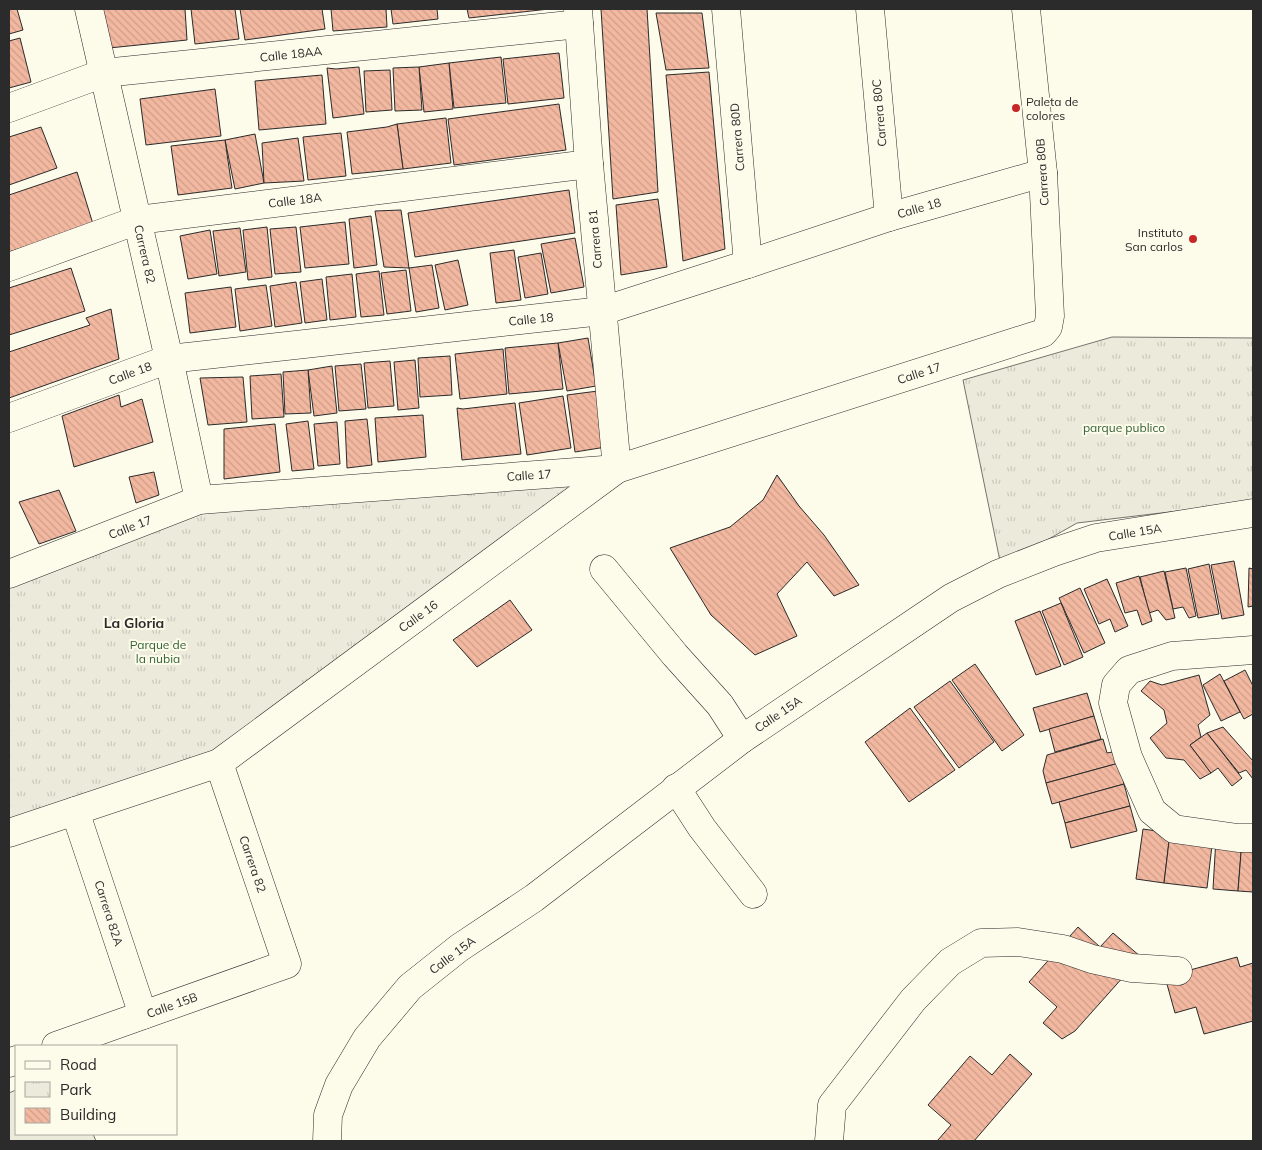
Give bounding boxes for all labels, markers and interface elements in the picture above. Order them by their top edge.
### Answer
street label: Calle 18AA [259,43,323,65]
street label: Carrera 80C [869,79,889,147]
place label: Paleta de colores [1026,94,1078,123]
street label: Carrera 80D [727,102,747,172]
marker: Paleta de colores [1010,102,1022,114]
street label: Carrera 80B [1032,138,1052,206]
street label: Calle 18A [267,189,323,211]
street label: Calle 18 [895,195,943,221]
street label: Carrera 81 [585,209,605,269]
street label: Carrera 82 [131,223,159,285]
place label: Instituto San carlos [1125,225,1183,254]
marker: Instituto San carlos [1187,233,1199,245]
street label: Calle 18 [508,309,554,329]
street label: Calle 18 [106,358,154,388]
street label: Calle 17 [895,359,943,387]
park label: parque publico [1083,420,1165,435]
street label: Calle 17 [506,466,552,484]
street label: Calle 17 [106,512,154,542]
street label: Calle 15A [1107,520,1163,544]
street label: Calle 16 [395,597,441,635]
district label: La Gloria [104,614,164,632]
park label: Parque de la nubia [130,637,186,666]
street label: Calle 15A [751,693,805,735]
street label: Carrera 82 [236,833,270,895]
street label: Carrera 82A [91,878,127,948]
street label: Calle 15A [426,933,478,977]
street label: Calle 15B [144,989,200,1021]
legend [15,1045,178,1135]
text: Road [60,1055,97,1074]
text: Park [60,1080,92,1099]
text: Building [60,1105,116,1124]

